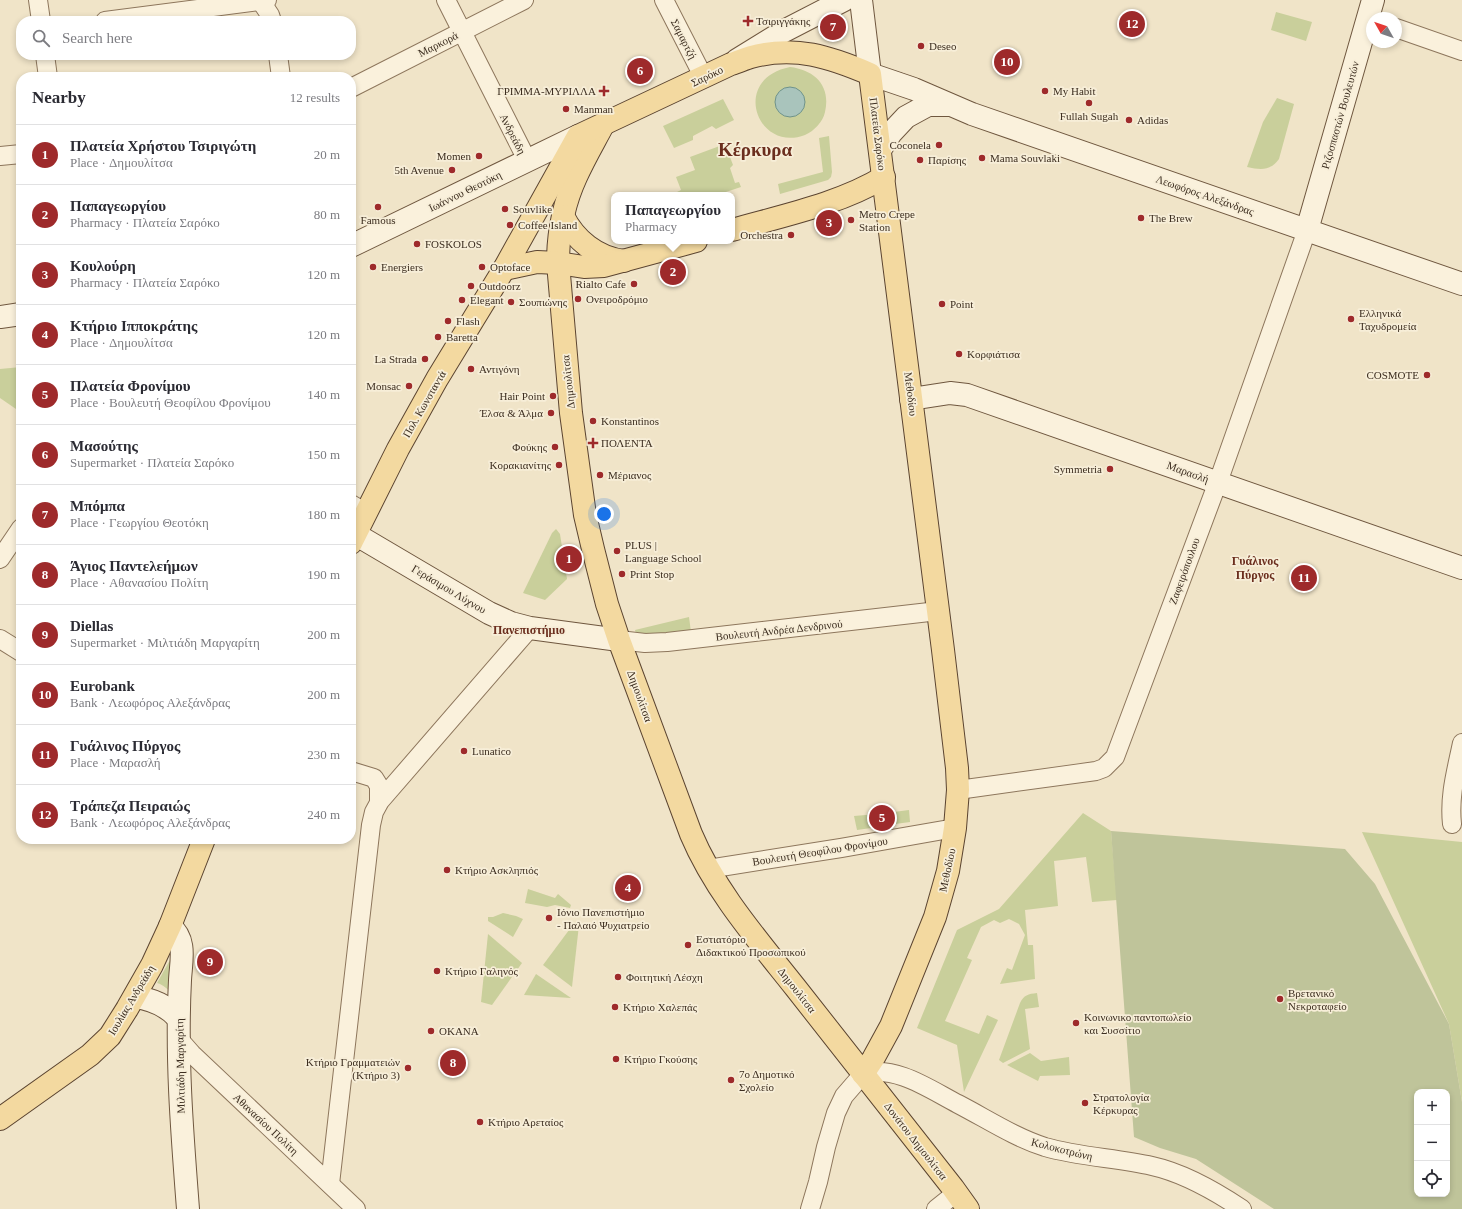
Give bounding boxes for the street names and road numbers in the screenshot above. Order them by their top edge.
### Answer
street label: Σαμαρτζή [668,17,699,62]
street label: Μαρκορά [416,29,460,59]
street label: Ριζοσπαστών Βουλευτών [1319,60,1362,171]
street label: Σαρόκο [689,63,725,89]
street label: Πλατεία Σαρόκο [868,97,888,172]
street label: Ανδρεάδη [498,112,528,157]
street label: Ιωάννου Θεοτόκη [427,168,504,214]
street label: Λεωφόρος Αλεξάνδρας [1154,173,1256,219]
street label: Δημουλίτσα [559,354,577,410]
street label: Πολ. Κωνσταντά [400,368,448,440]
street label: Μεθοδίου [902,371,920,417]
street label: Μαρασλή [1165,459,1211,485]
street label: Ζαφειρόπουλου [1166,535,1202,606]
street label: Γεράσιμου Λύχνου [410,562,489,616]
street label: Βουλευτή Ανδρέα Δενδρινού [715,617,844,643]
street label: Δημουλίτσα [625,669,655,724]
street label: Βουλευτή Θεοφίλου Φρονίμου [751,834,889,868]
street label: Μεθοδίου [937,847,958,893]
street label: Ιουλίας Ανδρεάδη [105,963,157,1037]
street label: Δημουλίτσα [776,965,819,1015]
street label: Μιλτιάδη Μαργαρίτη [173,1018,187,1114]
street label: Αθανασίου Πολίτη [231,1091,301,1157]
street label: Δονάτου Δημουλίτσα [882,1100,950,1182]
street label: Κολοκοτρώνη [1030,1136,1094,1162]

